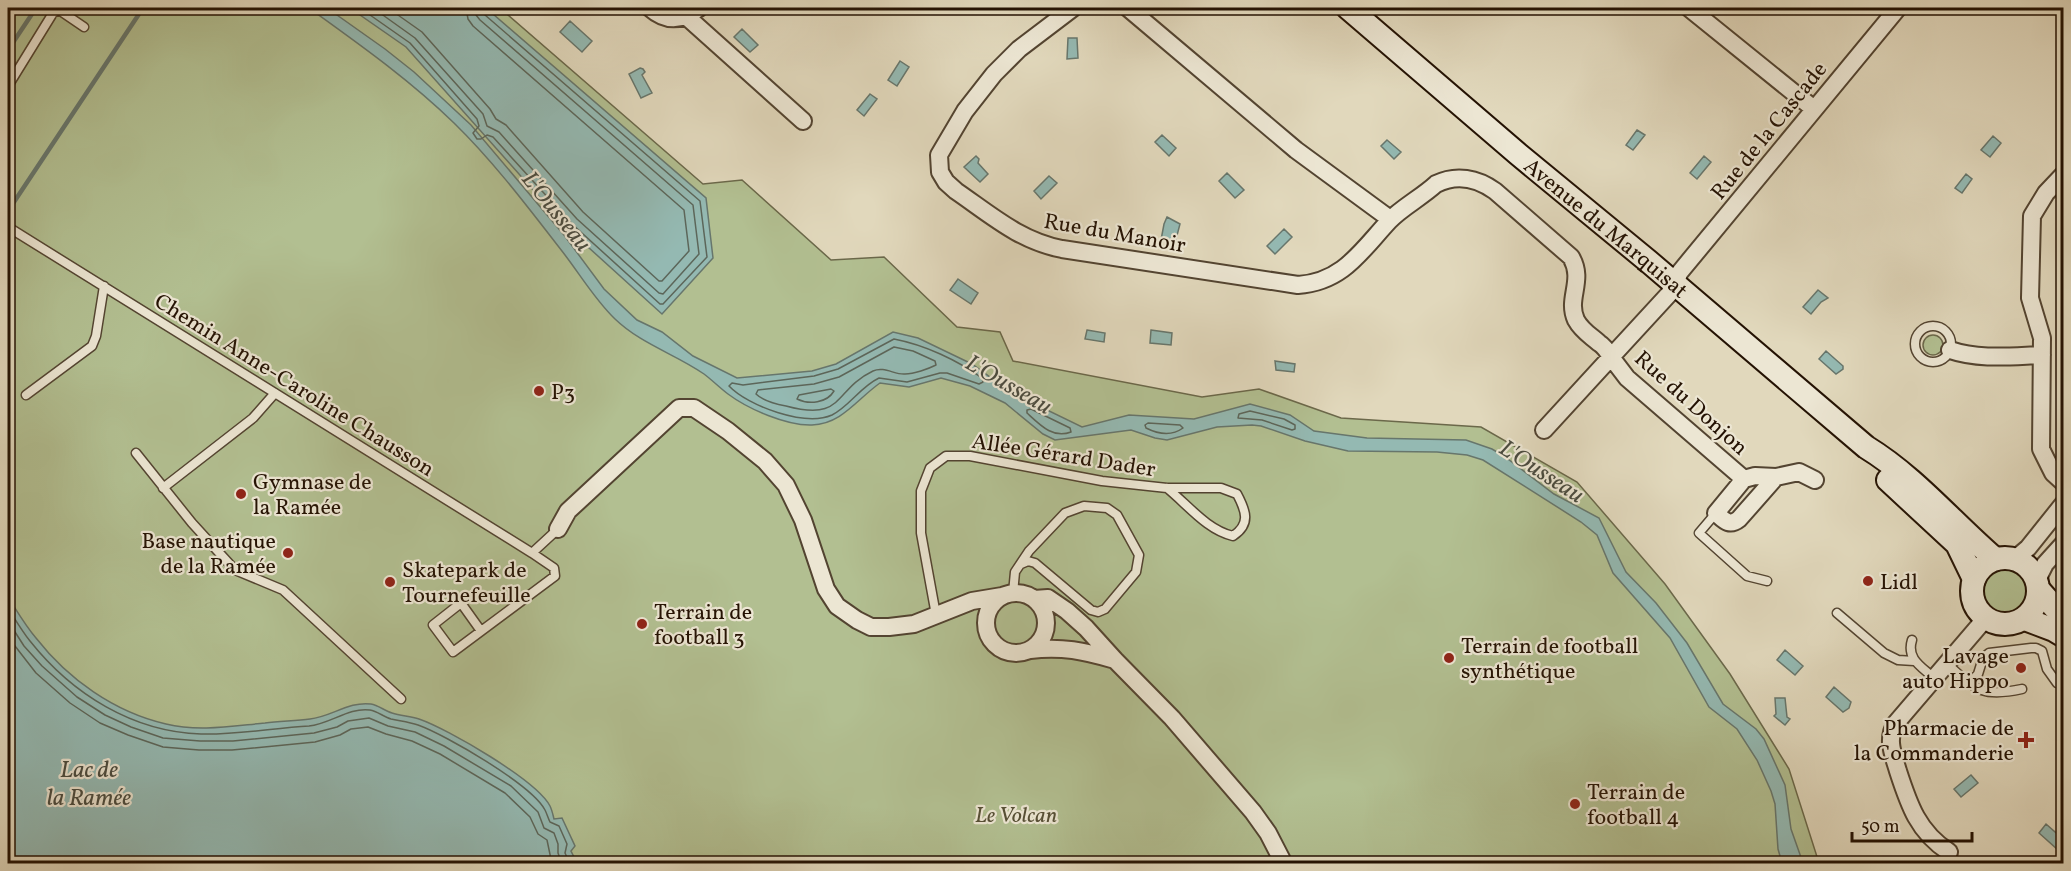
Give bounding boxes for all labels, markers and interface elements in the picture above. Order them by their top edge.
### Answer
street label: Rue de la Cascade [1704,56,1835,207]
street label: Avenue du Marquisat [1516,152,1694,307]
water label: L'Ousseau [512,165,599,260]
street label: Rue du Manoir [1041,207,1188,262]
street label: Chemin Anne-Caroline Chausson [148,287,440,485]
street label: Rue du Donjon [1627,344,1754,463]
water label: L'Ousseau [958,347,1058,424]
place label: P3 [551,378,575,409]
marker: P3 [532,384,546,398]
street label: Allée Gérard Dader [969,427,1158,486]
water label: L'Ousseau [1492,432,1590,513]
place label: Gymnase de la Ramée [253,468,372,524]
marker: Gymnase de la Ramée [234,487,248,501]
place label: Base nautique de la Ramée [141,527,276,583]
marker: Base nautique de la Ramée [281,546,295,560]
place label: Skatepark de Tournefeuille [402,556,531,612]
place label: Lidl [1880,568,1918,599]
marker: Lidl [1861,574,1875,588]
marker: Skatepark de Tournefeuille [383,575,397,589]
place label: Terrain de football 3 [654,598,752,654]
marker: Terrain de football 3 [635,617,649,631]
place label: Terrain de football synthétique [1461,632,1638,688]
place label: Lavage auto Hippo [1902,642,2009,698]
marker: Terrain de football synthétique [1442,651,1456,665]
marker: Lavage auto Hippo [2014,661,2028,675]
place label: Pharmacie de la Commanderie [1854,714,2014,770]
marker: Pharmacie de la Commanderie [2019,733,2033,747]
water label: Lac de la Ramée [47,754,131,816]
place label: Terrain de football 4 [1587,778,1685,834]
marker: Terrain de football 4 [1568,797,1582,811]
park label: Le Volcan [975,801,1057,832]
scale bar [1852,805,1972,843]
text: 50 m [1861,815,1900,840]

